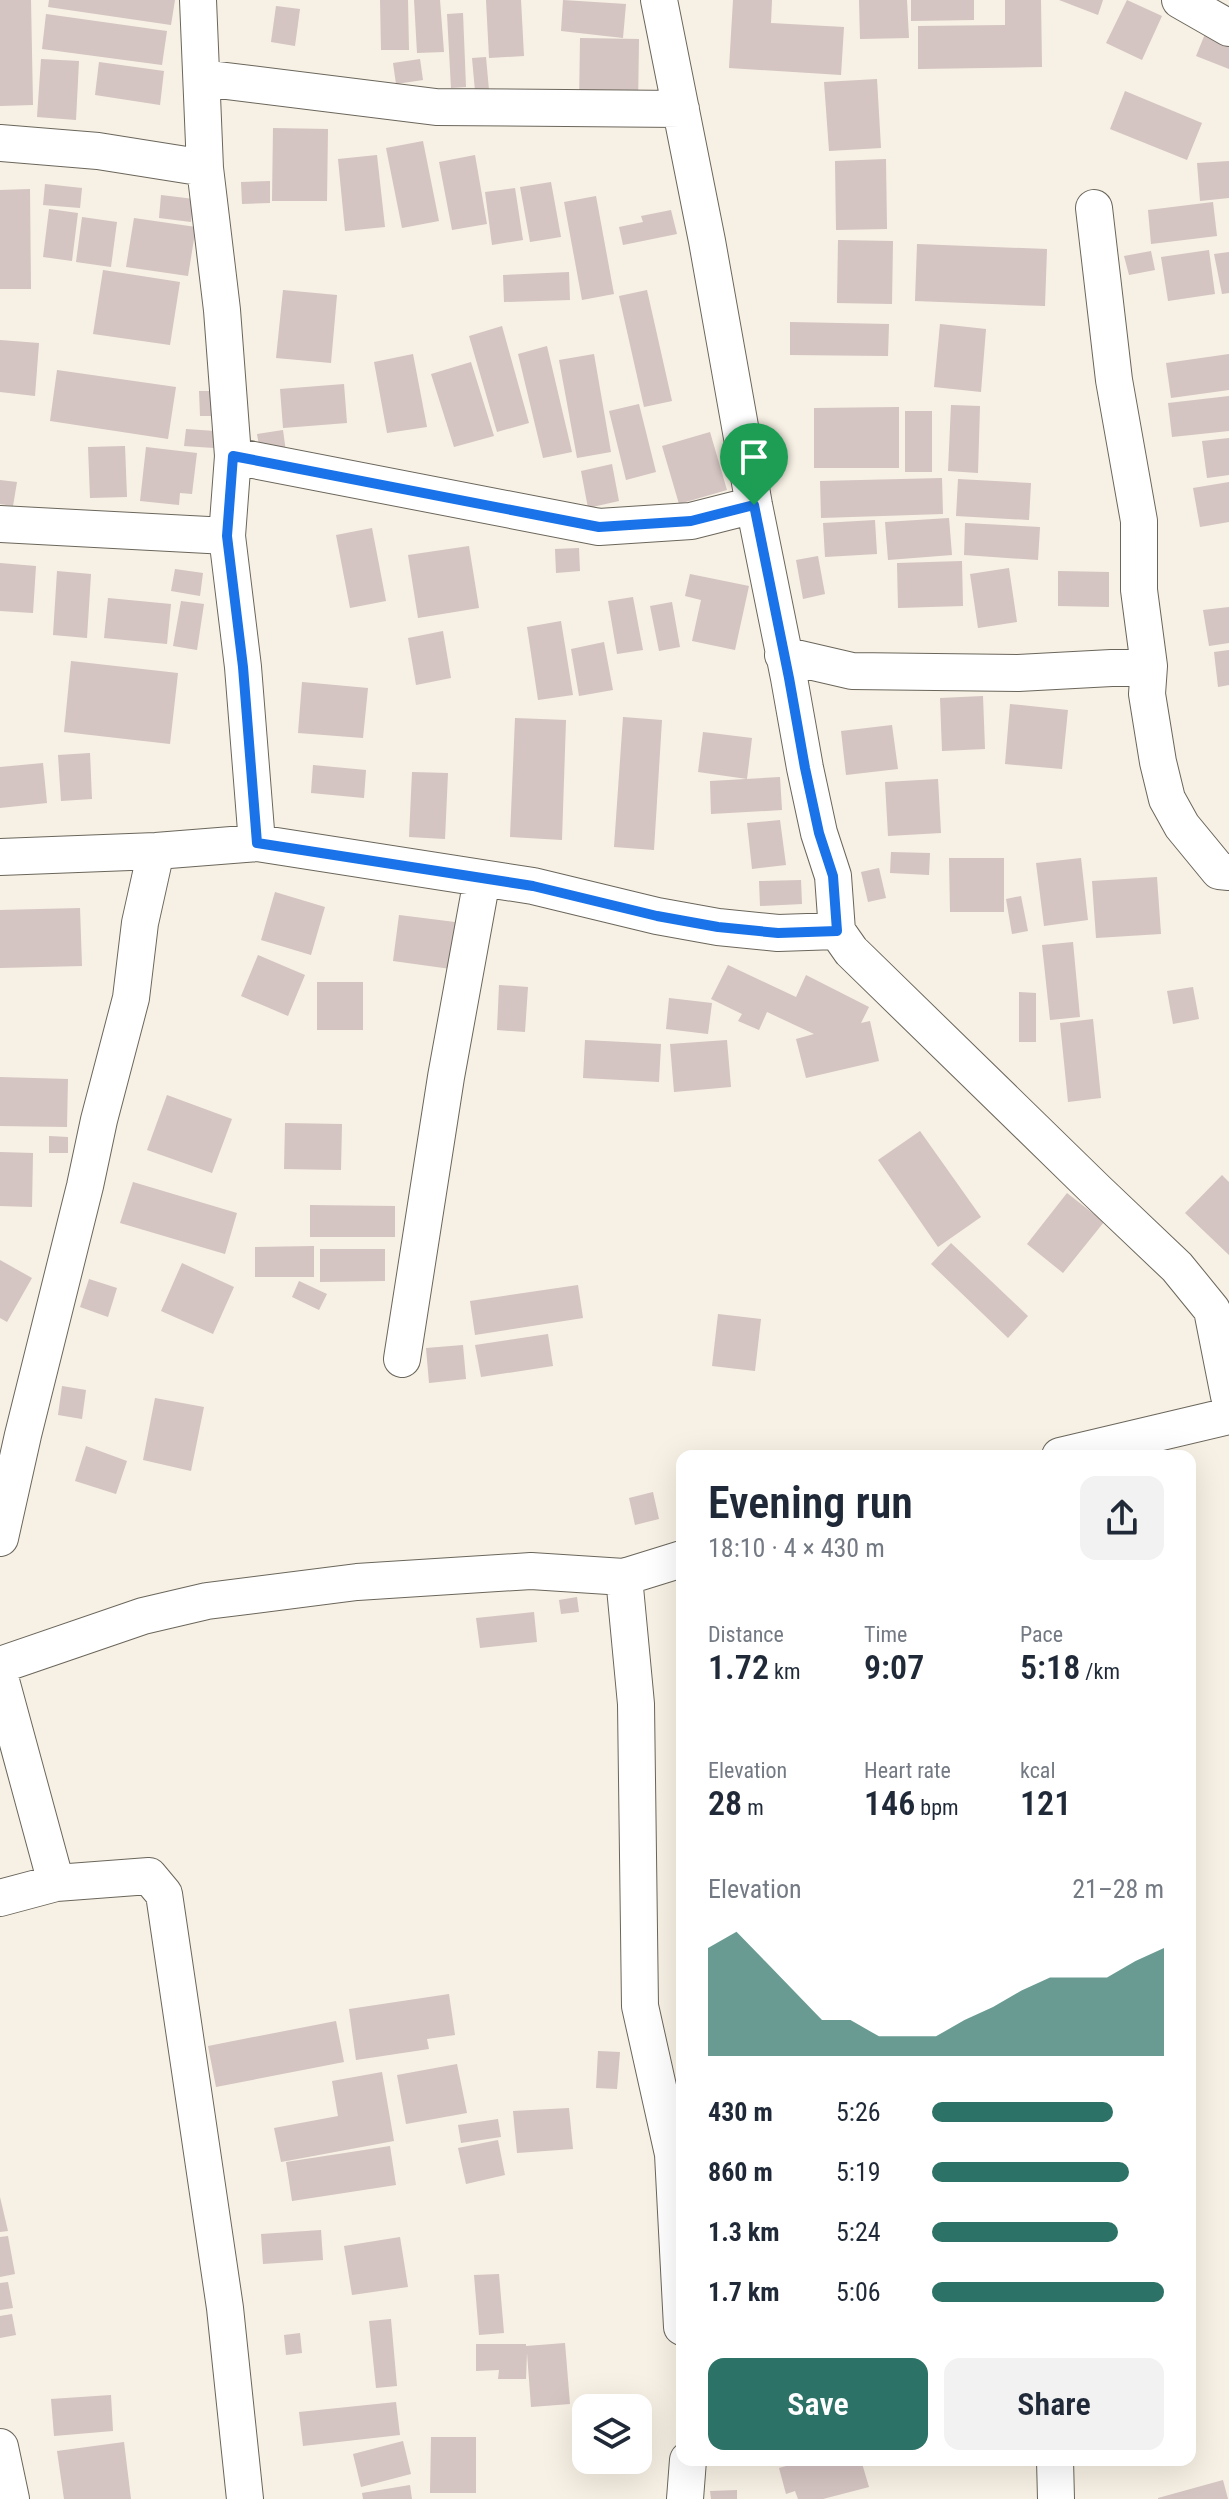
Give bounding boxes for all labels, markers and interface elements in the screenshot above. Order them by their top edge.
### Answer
pin [720,423,788,505]
icon: arrive [732,435,776,479]
button: share [1080,1476,1164,1560]
text: Evening run [708,1477,913,1529]
text: 18:10 · 4 × 430 m [708,1533,885,1563]
text: Distance [708,1622,784,1647]
text: Time [864,1622,907,1647]
text: Pace [1020,1622,1063,1647]
text: 1.72 [708,1647,769,1687]
text: 9:07 [864,1647,924,1687]
text: 5:18 [1020,1647,1080,1687]
text: km [769,1659,801,1684]
text: /km [1080,1659,1120,1684]
text: Elevation [708,1758,787,1783]
text: Heart rate [864,1758,951,1783]
text: kcal [1020,1758,1055,1783]
text: 28 [708,1783,742,1823]
text: 146 [864,1783,915,1823]
text: 121 [1020,1783,1071,1823]
text: m [742,1795,764,1820]
text: bpm [915,1795,959,1820]
text: Elevation [708,1874,802,1904]
text: 21–28 m [1072,1874,1164,1904]
text: 430 m [708,2097,773,2127]
text: 5:26 [836,2097,881,2127]
text: 860 m [708,2157,773,2187]
text: 5:19 [836,2157,881,2187]
text: 1.3 km [708,2217,780,2247]
text: 5:24 [836,2217,881,2247]
text: 1.7 km [708,2277,780,2307]
text: 5:06 [836,2277,881,2307]
button: Save [708,2358,928,2450]
button: Share [944,2358,1164,2450]
map controls [572,2394,652,2474]
button: layers [572,2394,652,2474]

